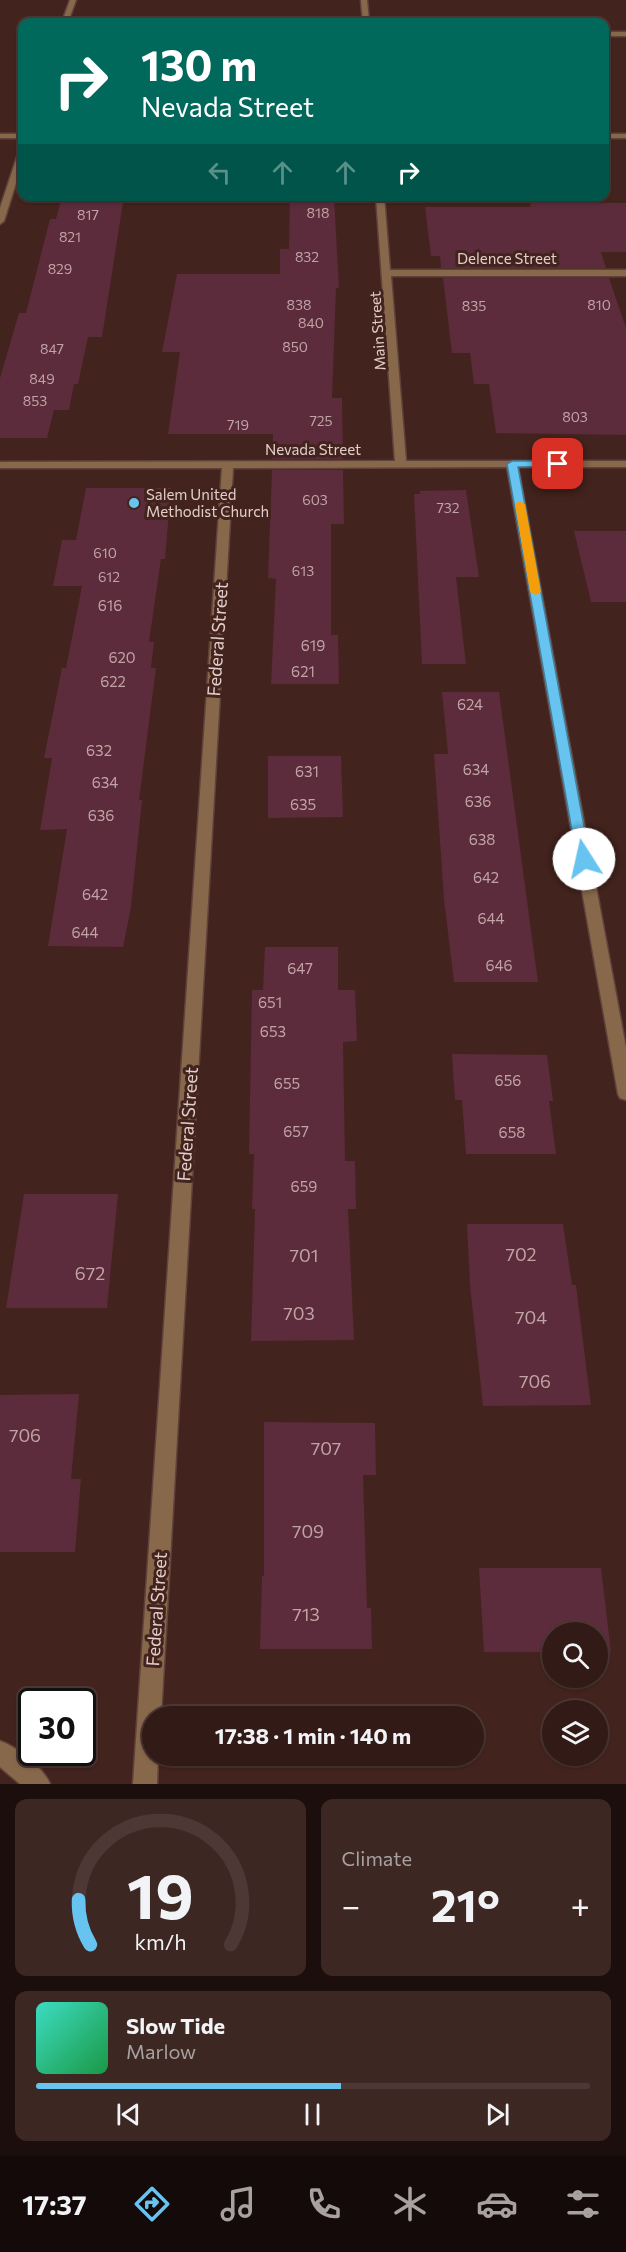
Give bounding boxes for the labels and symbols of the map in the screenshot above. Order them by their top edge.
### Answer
house number: 818 [307,204,329,221]
house number: 817 [77,206,99,223]
house number: 821 [59,228,81,245]
house number: 832 [295,248,319,265]
street label: Delence Street [457,249,557,267]
house number: 829 [48,260,72,277]
street label: Main Street [365,291,389,371]
house number: 838 [287,296,311,313]
house number: 810 [587,296,611,313]
house number: 835 [462,297,486,314]
house number: 840 [298,314,324,331]
house number: 850 [282,338,308,355]
house number: 847 [40,340,64,357]
house number: 849 [29,370,55,387]
house number: 853 [23,392,47,409]
house number: 803 [562,408,588,425]
house number: 725 [309,412,333,429]
house number: 719 [227,416,249,433]
pin [532,438,583,489]
street label: Nevada Street [265,440,361,458]
place label: Salem United Methodist Church [146,485,269,520]
house number: 603 [302,491,328,508]
marker: Salem United Methodist Church [127,496,141,510]
house number: 732 [436,499,460,516]
house number: 610 [93,544,117,561]
house number: 613 [292,562,314,579]
house number: 612 [98,568,120,585]
street label: Federal Street [202,581,232,697]
house number: 616 [98,596,122,614]
house number: 619 [301,636,325,654]
house number: 620 [108,648,136,666]
house number: 621 [291,662,315,680]
house number: 622 [100,672,126,690]
house number: 624 [457,695,483,713]
house number: 632 [86,741,112,759]
house number: 634 [463,760,489,778]
house number: 631 [295,762,319,780]
house number: 634 [92,773,118,791]
house number: 636 [465,792,491,810]
house number: 635 [290,795,316,813]
house number: 636 [88,806,114,824]
position arrow [552,827,616,891]
house number: 638 [469,830,495,848]
house number: 642 [473,868,499,886]
house number: 642 [82,885,108,903]
house number: 644 [477,909,505,927]
house number: 644 [71,923,99,941]
house number: 646 [485,956,513,974]
house number: 647 [287,959,313,977]
house number: 651 [258,993,282,1011]
house number: 653 [260,1022,286,1040]
street label: Federal Street [172,1066,202,1182]
house number: 656 [495,1071,521,1089]
house number: 655 [274,1074,300,1092]
house number: 657 [283,1122,309,1140]
house number: 658 [499,1123,525,1141]
house number: 659 [291,1177,317,1195]
house number: 702 [505,1243,537,1265]
house number: 701 [290,1244,318,1266]
house number: 672 [75,1262,105,1284]
house number: 703 [283,1302,315,1324]
house number: 704 [515,1306,547,1328]
house number: 706 [519,1370,551,1392]
house number: 706 [9,1424,41,1446]
house number: 707 [311,1437,341,1459]
house number: 709 [292,1520,324,1542]
street label: Federal Street [141,1551,171,1667]
house number: 713 [292,1603,320,1625]
speed limit sign: 30 [18,1688,96,1766]

